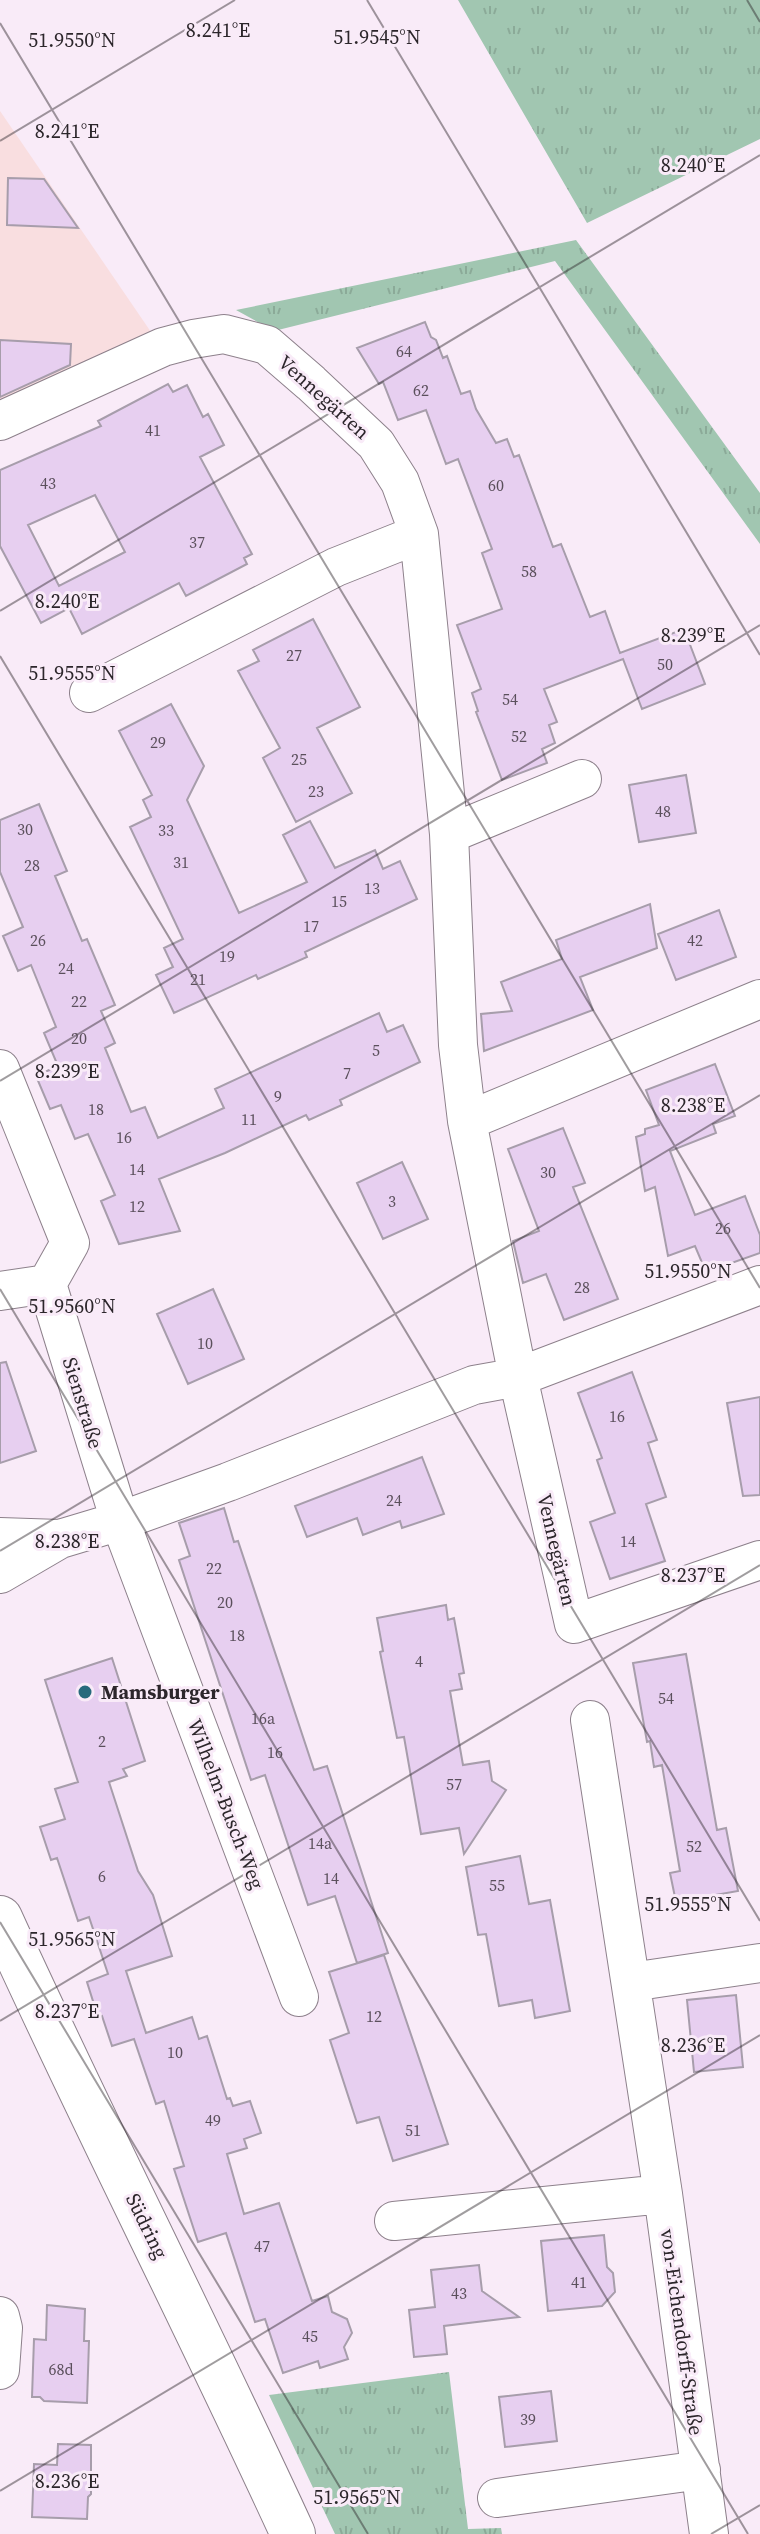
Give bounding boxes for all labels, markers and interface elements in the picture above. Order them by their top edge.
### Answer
text: 8.241°E [186,16,250,44]
text: 51.9545°N [333,23,421,51]
text: 51.9550°N [28,26,116,54]
text: 8.241°E [35,117,99,145]
text: 8.240°E [661,151,725,179]
house number: 64 [396,340,412,362]
street label: Vennegärten [272,348,376,446]
house number: 62 [413,379,429,401]
house number: 41 [145,419,161,441]
house number: 43 [40,472,56,494]
house number: 60 [488,474,504,496]
house number: 37 [189,531,205,553]
house number: 58 [521,560,537,582]
text: 8.240°E [35,587,99,615]
text: 8.239°E [661,621,725,649]
house number: 27 [286,644,302,666]
house number: 50 [657,653,673,675]
text: 51.9555°N [28,659,116,687]
house number: 54 [502,688,518,710]
house number: 52 [511,725,527,747]
house number: 29 [150,731,166,753]
house number: 25 [291,748,307,770]
house number: 23 [308,780,324,802]
house number: 48 [655,800,671,822]
house number: 30 [17,818,33,840]
house number: 33 [158,819,174,841]
house number: 31 [173,851,189,873]
house number: 28 [24,854,40,876]
house number: 13 [364,877,380,899]
house number: 15 [331,890,347,912]
house number: 17 [303,915,319,937]
house number: 26 [30,929,46,951]
house number: 42 [687,929,703,951]
house number: 19 [219,945,235,967]
house number: 24 [58,957,74,979]
house number: 21 [190,968,206,990]
house number: 22 [71,990,87,1012]
house number: 20 [71,1027,87,1049]
house number: 5 [372,1039,380,1061]
text: 8.239°E [35,1057,99,1085]
house number: 7 [343,1062,351,1084]
house number: 9 [274,1085,282,1107]
text: 8.238°E [661,1091,725,1119]
house number: 18 [88,1098,104,1120]
house number: 11 [241,1108,257,1130]
house number: 16 [116,1126,132,1148]
house number: 14 [129,1158,145,1180]
house number: 30 [540,1161,556,1183]
house number: 3 [388,1190,396,1212]
house number: 12 [129,1195,145,1217]
house number: 26 [715,1217,731,1239]
text: 51.9550°N [644,1257,732,1285]
house number: 28 [574,1276,590,1298]
text: 51.9560°N [28,1292,116,1320]
house number: 10 [197,1332,213,1354]
street label: Sienstraße [56,1354,110,1452]
house number: 16 [609,1405,625,1427]
house number: 24 [386,1489,402,1511]
street label: Vennegärten [530,1491,584,1609]
text: 8.238°E [35,1527,99,1555]
house number: 14 [620,1530,636,1552]
house number: 22 [206,1557,222,1579]
text: 8.237°E [661,1561,725,1589]
house number: 20 [217,1591,233,1613]
house number: 18 [229,1624,245,1646]
house number: 4 [415,1650,423,1672]
place label: Mamsburger [101,1678,220,1706]
marker: Mamsburger [76,1683,94,1701]
house number: 54 [658,1687,674,1709]
house number: 16a [251,1707,276,1729]
street label: Wilhelm-Busch-Weg [181,1715,271,1893]
house number: 2 [98,1730,106,1752]
house number: 16 [267,1741,283,1763]
house number: 57 [446,1773,462,1795]
house number: 14a [308,1832,333,1854]
house number: 52 [686,1835,702,1857]
house number: 6 [98,1865,106,1887]
house number: 14 [323,1867,339,1889]
house number: 55 [489,1874,505,1896]
text: 51.9555°N [644,1890,732,1918]
text: 51.9565°N [28,1925,116,1953]
text: 8.237°E [35,1997,99,2025]
house number: 12 [366,2005,382,2027]
text: 8.236°E [661,2031,725,2059]
house number: 10 [167,2041,183,2063]
house number: 49 [205,2109,221,2131]
house number: 51 [405,2119,421,2141]
street label: Südring [119,2189,175,2263]
street label: von-Eichendorff-Straße [654,2227,710,2437]
house number: 47 [254,2235,270,2257]
house number: 41 [571,2271,587,2293]
house number: 43 [451,2282,467,2304]
house number: 45 [302,2325,318,2347]
house number: 68d [48,2358,74,2380]
house number: 39 [520,2408,536,2430]
text: 8.236°E [35,2467,99,2495]
text: 51.9565°N [313,2483,401,2511]

